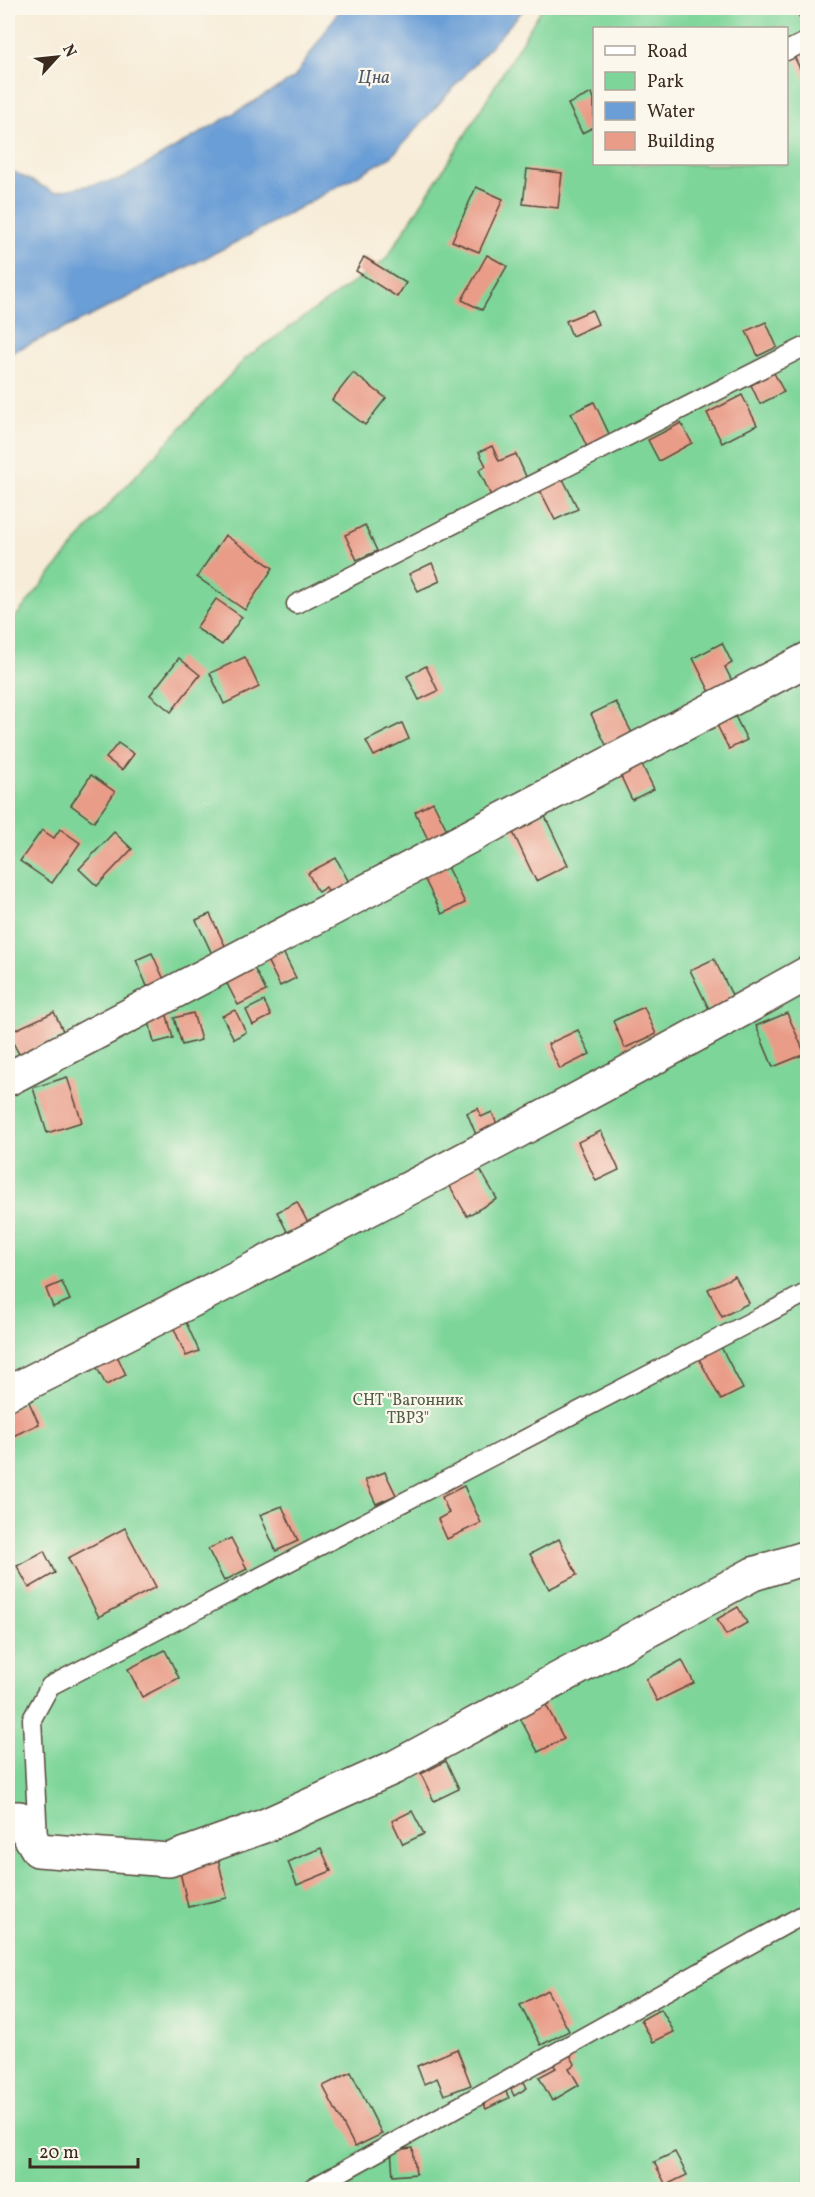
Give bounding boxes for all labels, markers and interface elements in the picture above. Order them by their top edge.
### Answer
north arrow [27,27,87,87]
legend [593,27,788,165]
text: Road [647,40,688,65]
text: N [56,41,81,62]
water label: Цна [358,66,390,91]
text: Park [647,70,684,95]
text: Water [647,100,695,125]
text: Building [647,130,715,155]
park label: СНТ "Вагонник ТВРЗ" [353,1390,464,1430]
scale bar [30,2131,138,2169]
text: 20 m [39,2141,79,2166]

